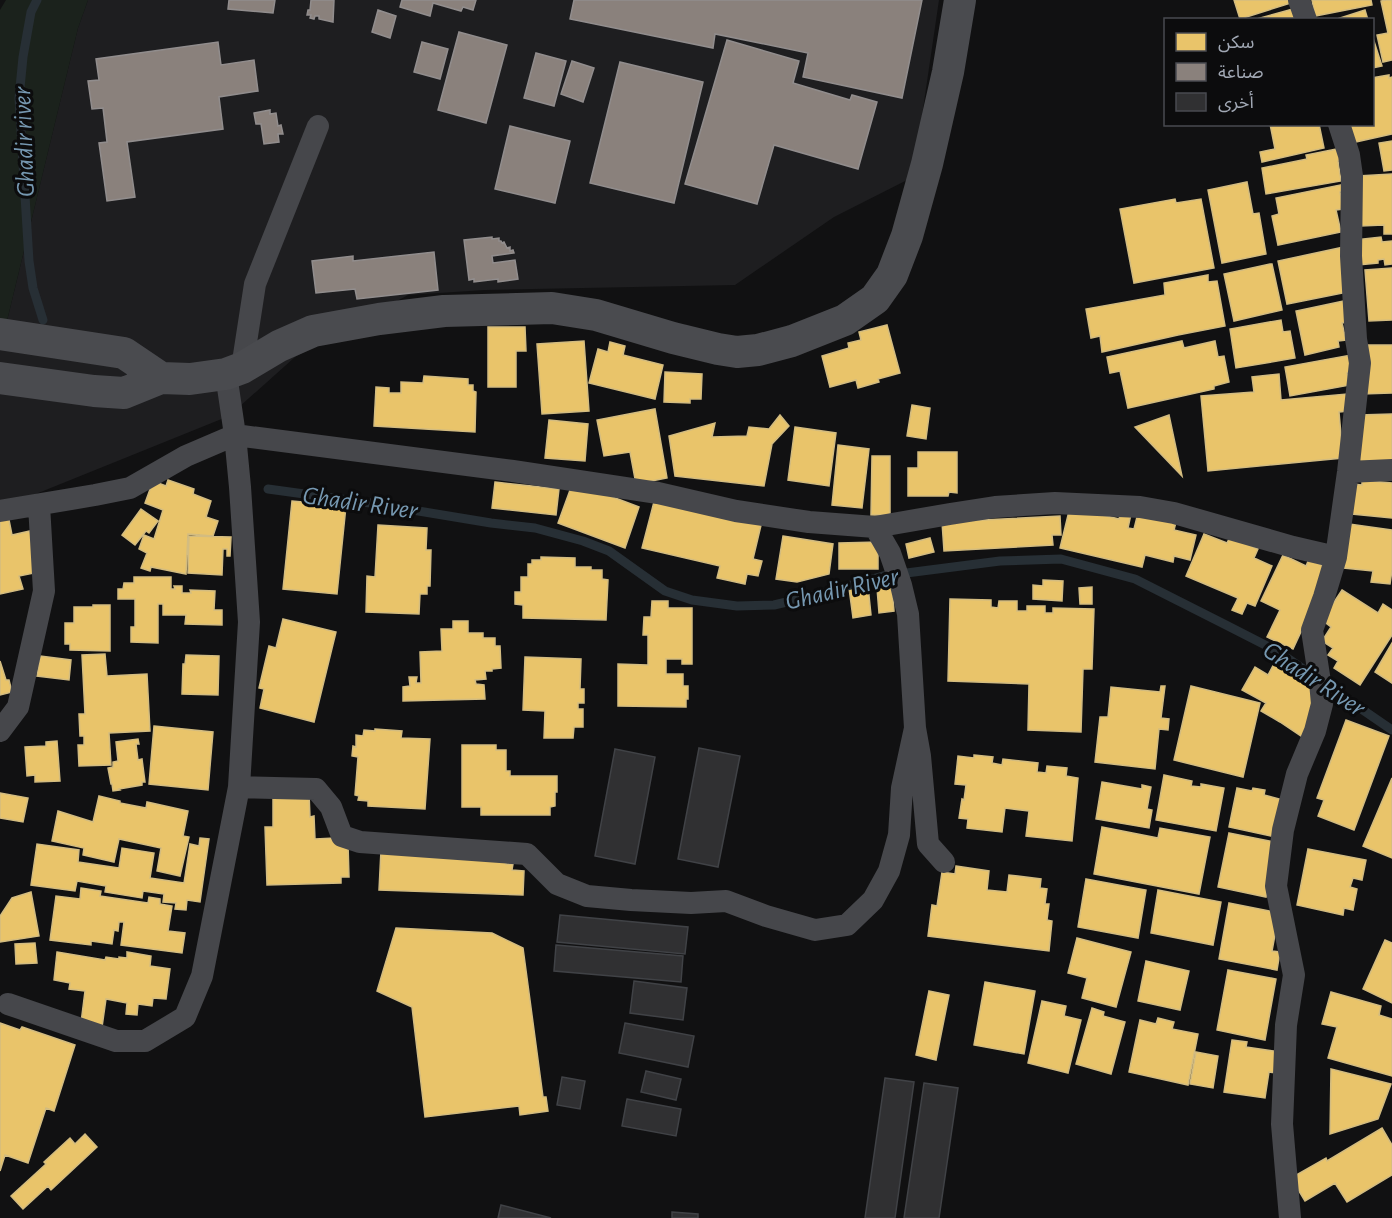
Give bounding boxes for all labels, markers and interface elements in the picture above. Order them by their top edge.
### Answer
legend [1164,18,1374,126]
text: سكن [1218,34,1254,53]
text: صناعة [1218,64,1263,82]
water label: Ghadir river [9,85,39,198]
text: أخرى [1218,91,1254,113]
water label: Ghadir River [301,482,421,524]
water label: Ghadir River [783,563,903,615]
water label: Ghadir River [1258,637,1371,722]

